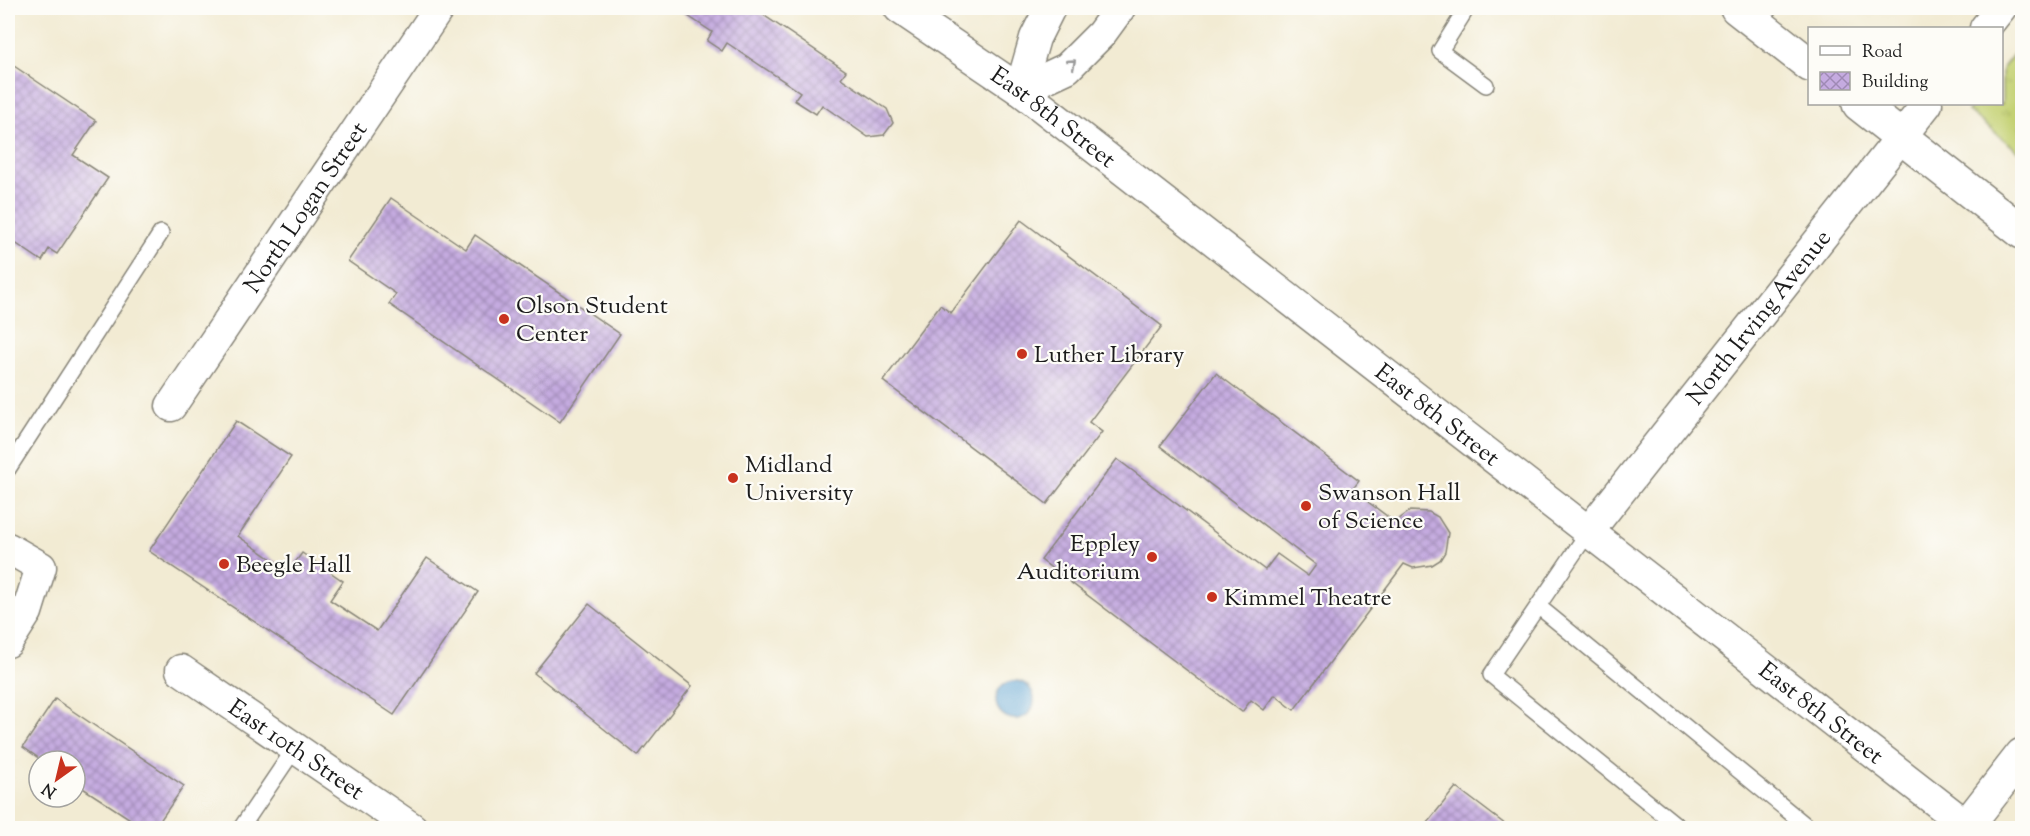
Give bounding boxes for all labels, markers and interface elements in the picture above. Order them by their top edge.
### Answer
legend [1808,27,2003,105]
text: Road [1862,40,1902,66]
street label: East 8th Street [983,60,1122,177]
one-way arrow [1065,60,1076,71]
text: Building [1862,70,1928,96]
street label: North Logan Street [237,116,377,301]
street label: North Irving Avenue [1680,223,1840,413]
place label: Olson Student Center [516,290,668,352]
marker: Olson Student Center [497,312,511,326]
place label: Luther Library [1034,339,1185,373]
marker: Luther Library [1015,347,1029,361]
street label: East 8th Street [1367,357,1506,475]
place label: Midland University [745,449,854,511]
marker: Midland University [726,471,740,485]
place label: Swanson Hall of Science [1318,477,1461,539]
marker: Swanson Hall of Science [1299,499,1313,513]
place label: Eppley Auditorium [1017,528,1140,590]
place label: Beegle Hall [236,549,352,583]
marker: Eppley Auditorium [1145,550,1159,564]
marker: Beegle Hall [217,557,231,571]
place label: Kimmel Theatre [1224,582,1392,616]
marker: Kimmel Theatre [1205,590,1219,604]
street label: East 8th Street [1751,655,1890,774]
street label: East 10th Street [220,692,370,809]
north arrow [27,749,87,809]
text: N [38,776,62,802]

